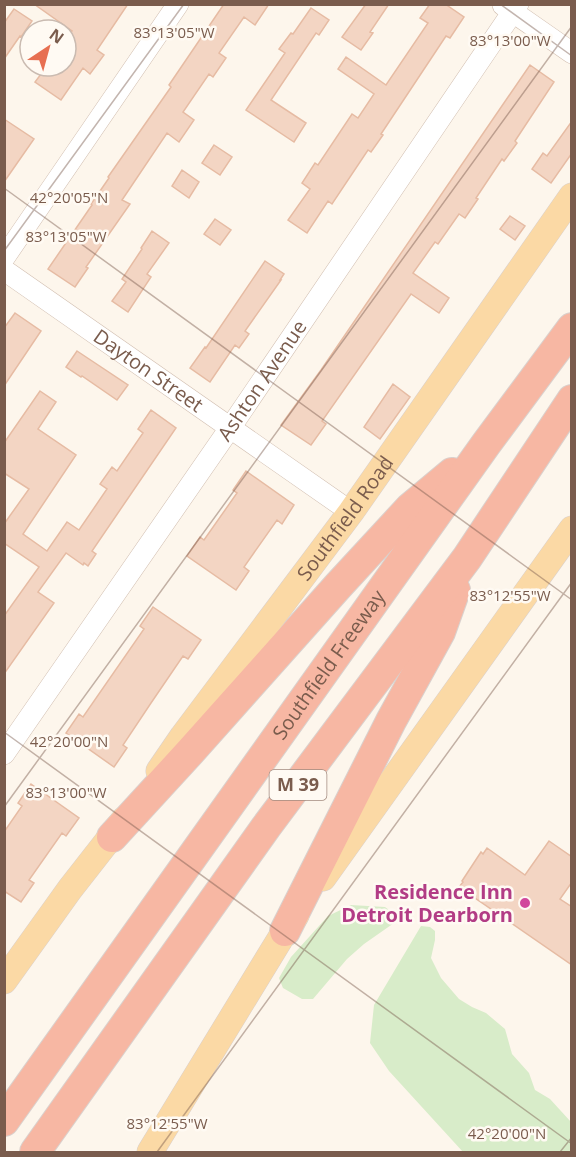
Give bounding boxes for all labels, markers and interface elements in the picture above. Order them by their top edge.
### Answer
north arrow [18,18,78,78]
text: 83°13'05"W [134,22,215,42]
text: N [45,23,69,49]
text: 83°13'00"W [470,30,551,50]
text: 42°20'05"N [30,187,108,207]
text: 83°13'05"W [26,226,107,246]
street label: Ashton Avenue [211,314,313,446]
street label: Dayton Street [88,323,209,418]
street label: Southfield Road [290,450,399,586]
street label: Southfield Freeway [266,583,392,745]
text: 83°12'55"W [470,585,551,605]
text: 42°20'00"N [30,731,108,751]
road number: M 39 [270,770,326,800]
text: 83°13'00"W [26,782,107,802]
place label: Residence Inn Detroit Dearborn [341,878,513,928]
marker: Residence Inn Detroit Dearborn [518,896,532,910]
text: 83°12'55"W [127,1113,208,1133]
text: 42°20'00"N [468,1123,546,1143]

